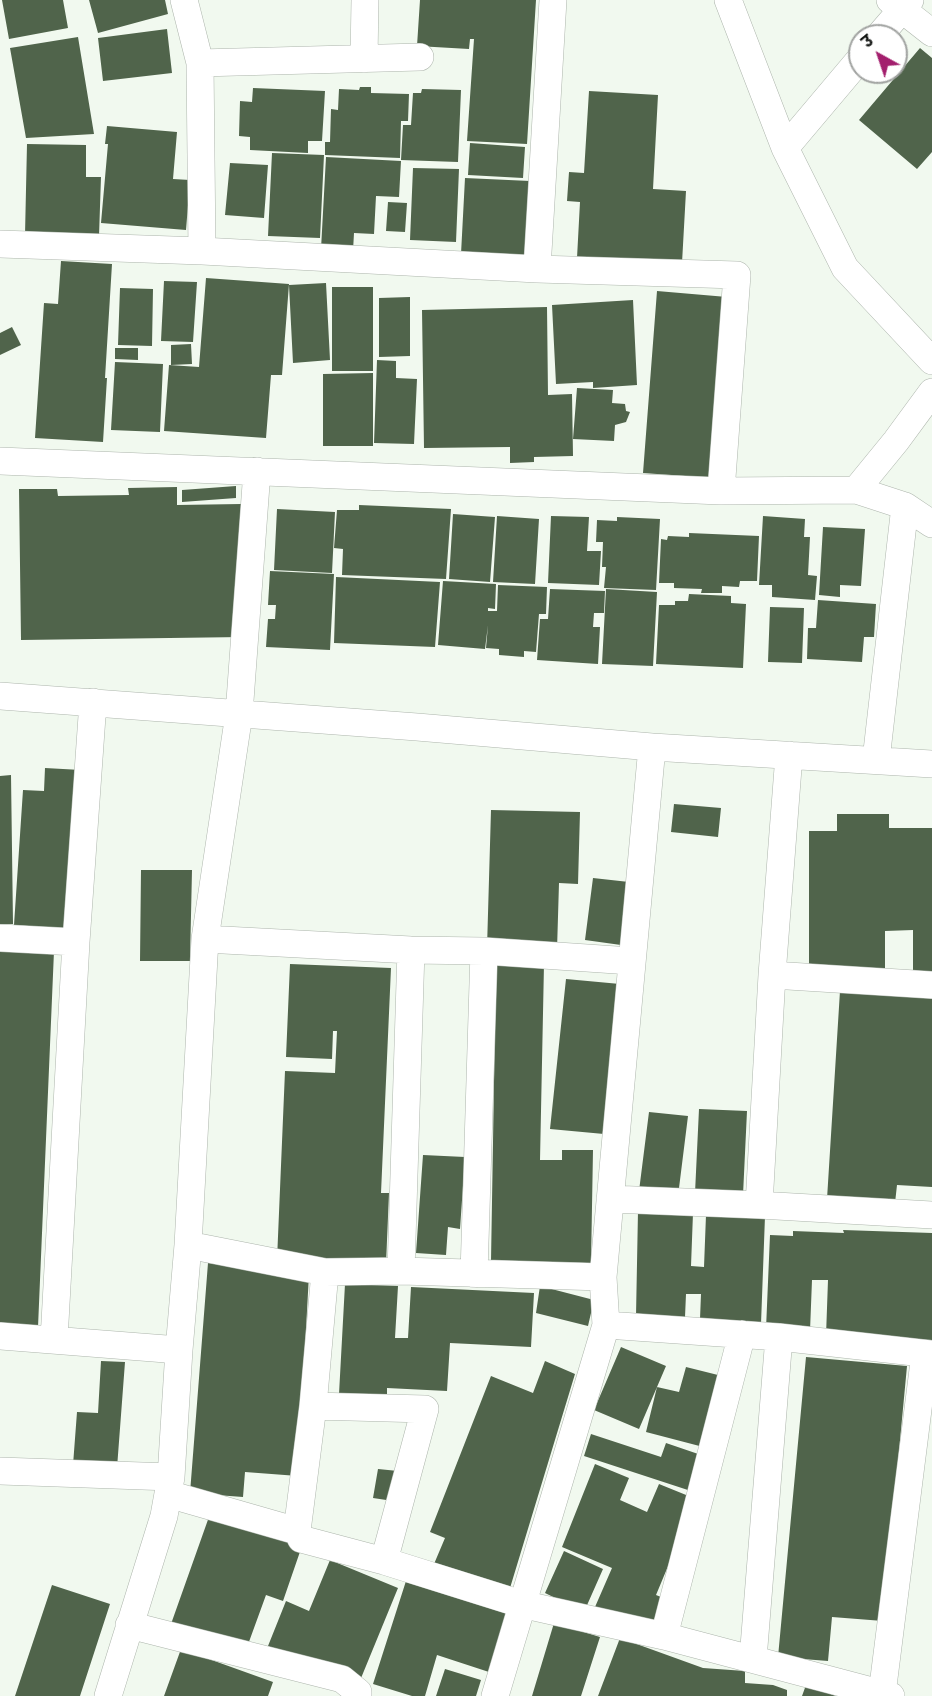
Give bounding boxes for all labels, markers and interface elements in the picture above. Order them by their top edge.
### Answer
north arrow [848,24,908,84]
text: उ [857,30,878,53]

